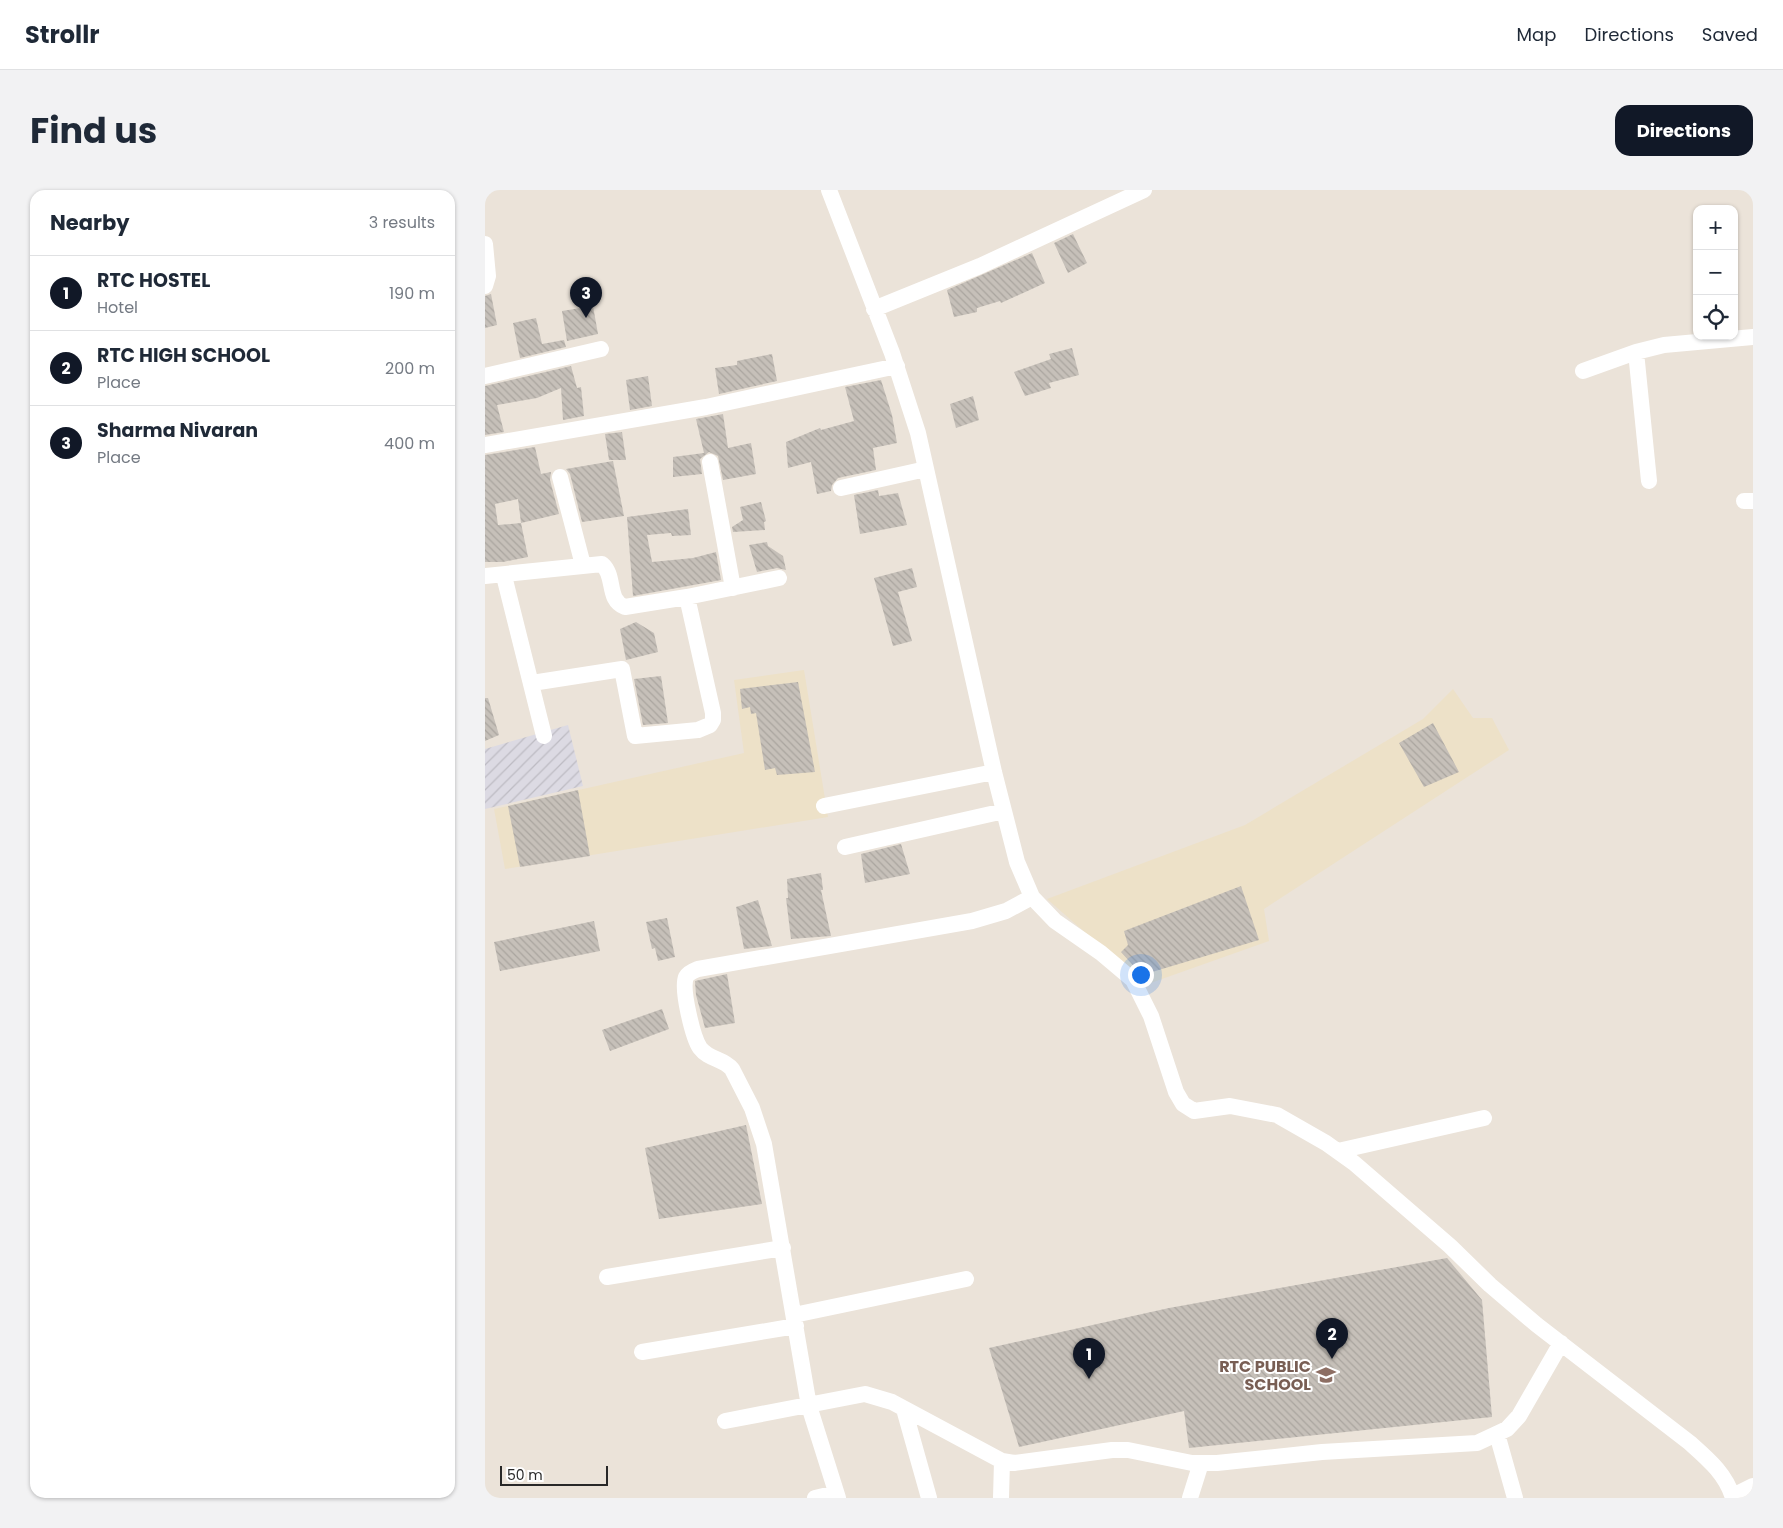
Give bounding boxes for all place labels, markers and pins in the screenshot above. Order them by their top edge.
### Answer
pin: 3 [570,277,602,318]
pin: 2 [1316,1318,1348,1359]
pin: 1 [1073,1338,1105,1379]
place label: RTC PUBLIC SCHOOL [1219,1355,1311,1396]
school or university icon: RTC PUBLIC SCHOOL [1315,1364,1337,1386]

